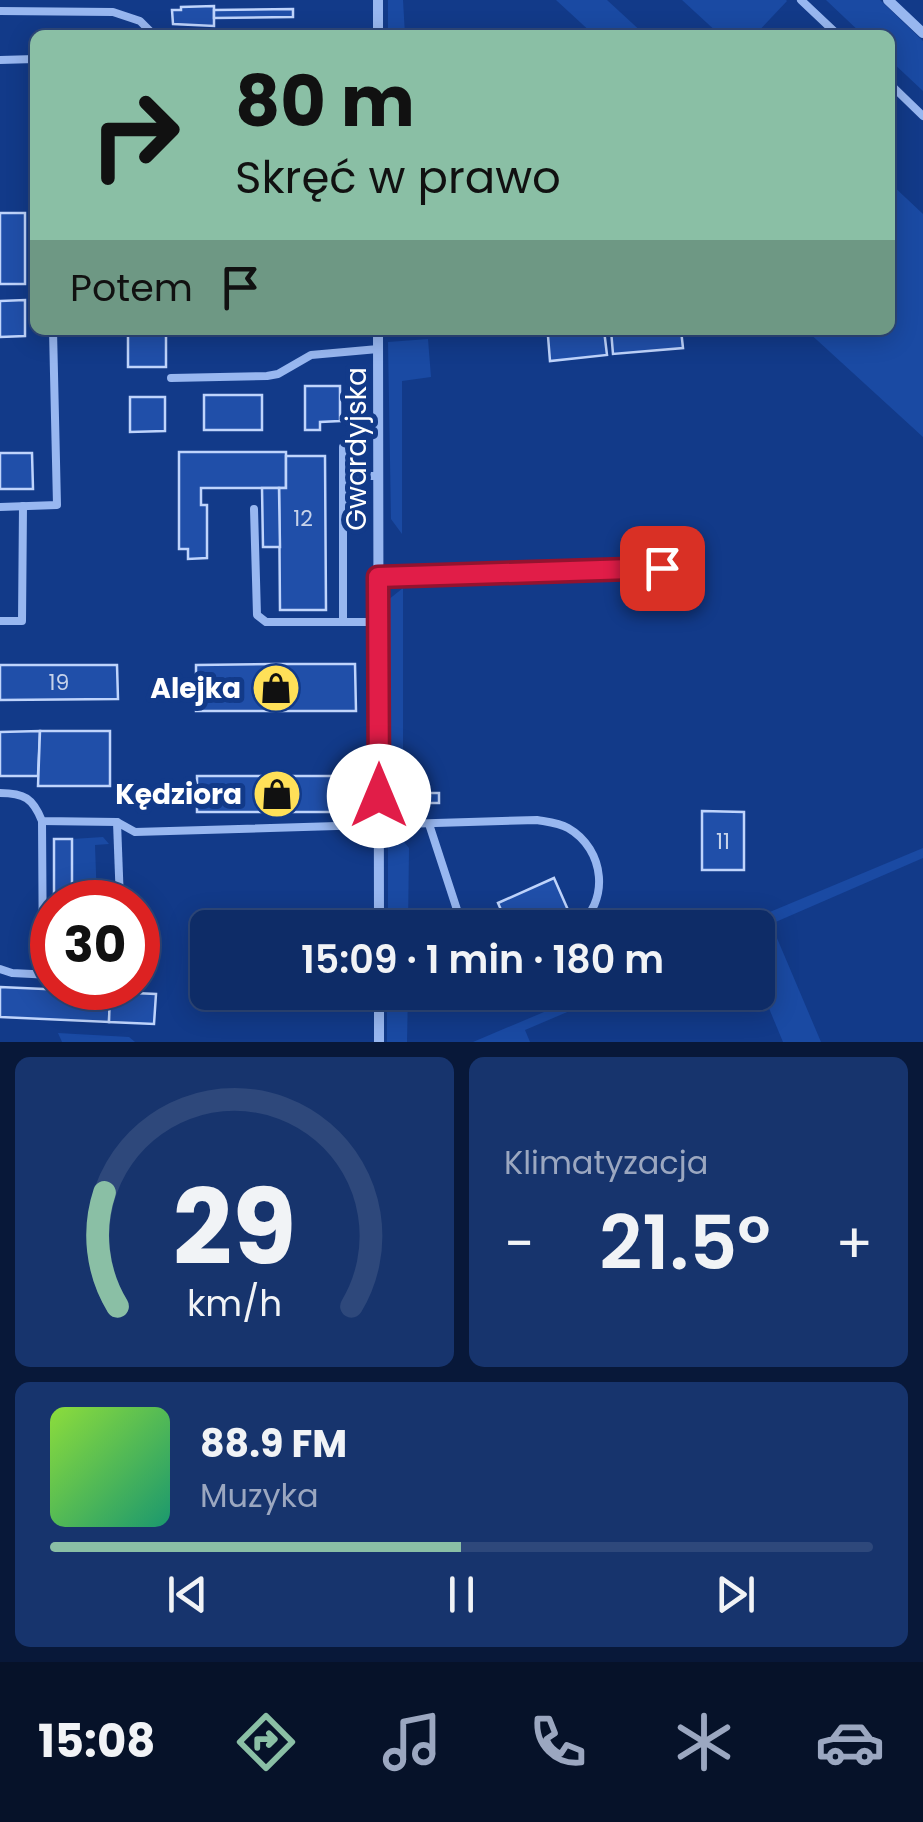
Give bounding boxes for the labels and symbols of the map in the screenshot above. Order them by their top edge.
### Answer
street label: Gwardyjska [337,367,376,531]
house number: 12 [293,503,313,534]
pin [620,526,705,611]
shop icon: Alejka [250,662,302,714]
house number: 19 [49,667,69,698]
place label: Alejka [150,669,241,708]
position arrow [327,744,431,848]
shop icon: Kędziora [251,768,303,820]
place label: Kędziora [115,775,242,814]
house number: 11 [716,826,730,857]
speed limit sign: 30 [30,880,160,1010]

